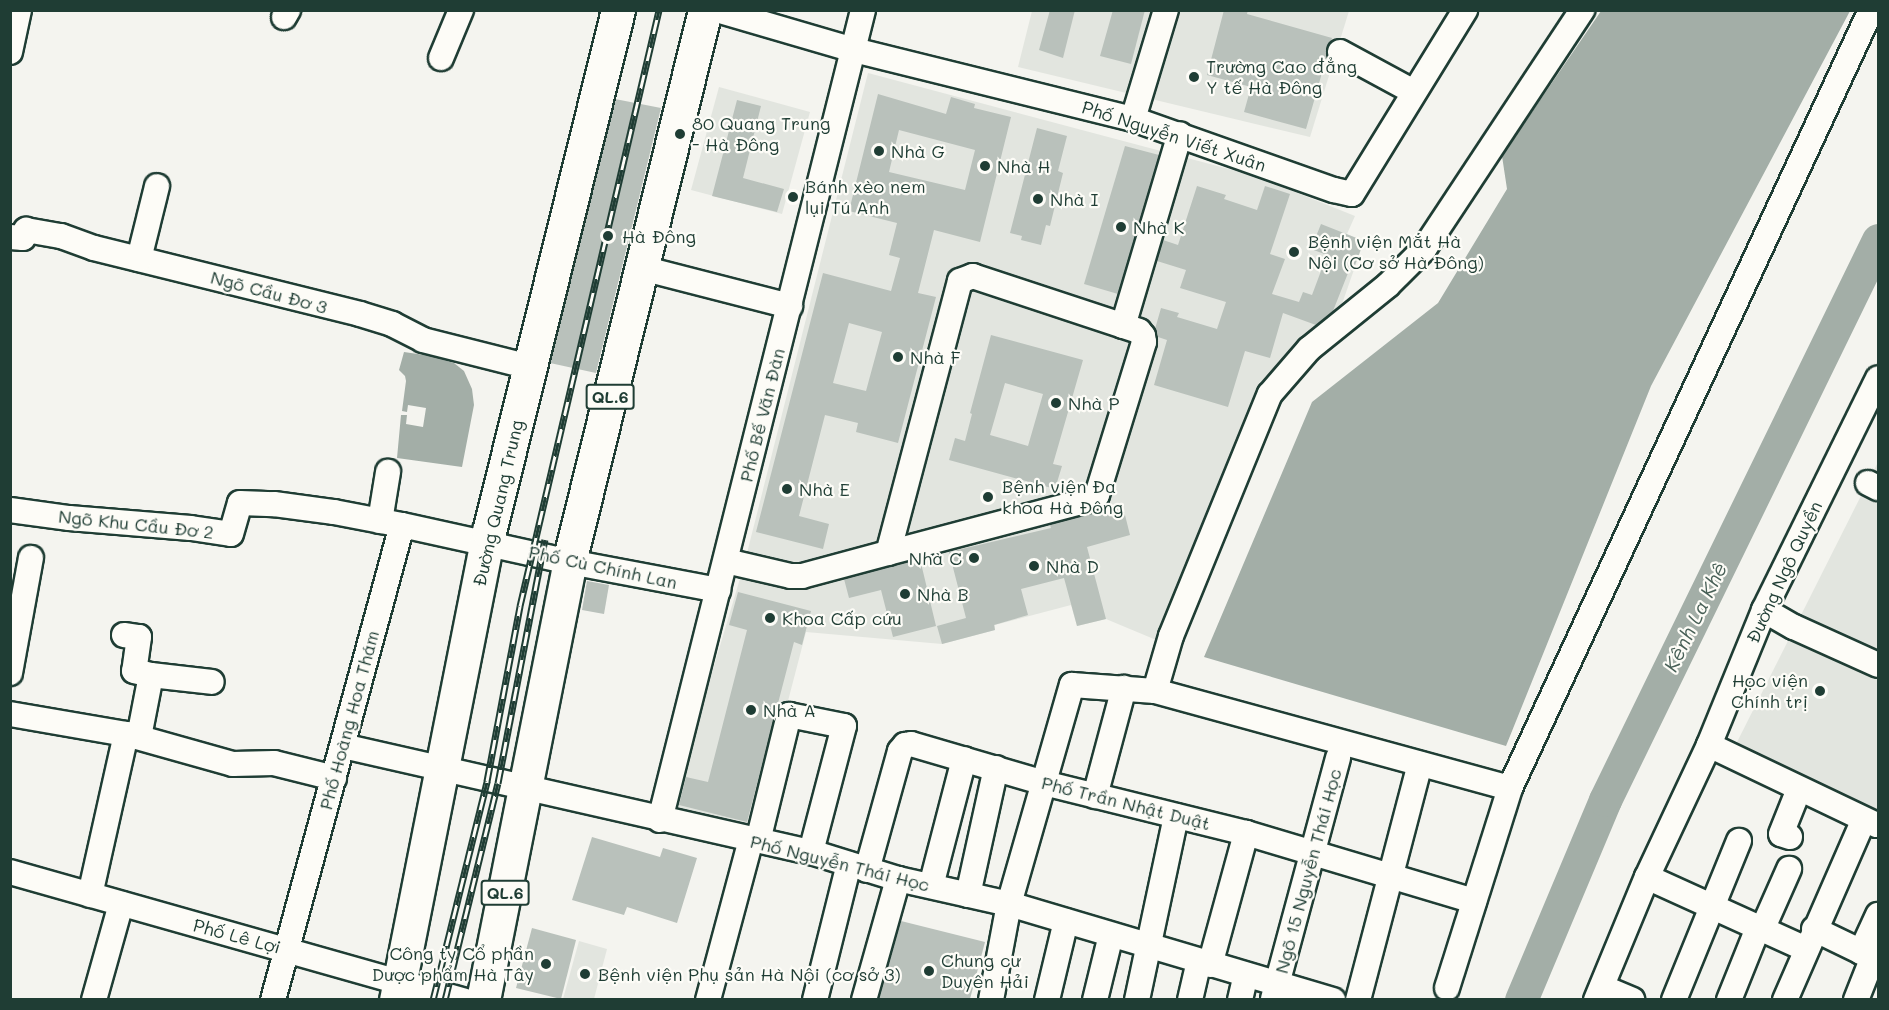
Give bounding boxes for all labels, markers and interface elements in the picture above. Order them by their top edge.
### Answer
place label: Trường Cao đẳng Y tế Hà Đông [1206,56,1357,98]
marker: Trường Cao đẳng Y tế Hà Đông [1187,70,1201,84]
street label: Phố Nguyễn Viết Xuân [1079,96,1269,176]
place label: 80 Quang Trung - Hà Đông [692,113,830,156]
marker: 80 Quang Trung - Hà Đông [673,127,687,141]
place label: Nhà G [891,140,945,162]
marker: Nhà G [872,144,886,158]
place label: Nhà H [997,155,1050,177]
marker: Nhà H [978,159,992,173]
place label: Bánh xèo nem lụi Tú Anh [805,176,925,219]
place label: Nhà I [1050,188,1098,210]
marker: Bánh xèo nem lụi Tú Anh [786,190,800,204]
marker: Nhà I [1031,192,1045,206]
place label: Nhà K [1133,216,1184,238]
marker: Nhà K [1114,220,1128,234]
place label: Hà Đông [622,225,696,247]
marker: Hà Đông [599,227,617,245]
place label: Bệnh viện Mắt Hà Nội (Cơ sở Hà Đông) [1308,231,1484,274]
marker: Bệnh viện Mắt Hà Nội (Cơ sở Hà Đông) [1285,243,1303,261]
street label: Ngõ Cầu Đơ 3 [208,266,330,318]
street label: Phố Bế Văn Đàn [735,346,789,484]
place label: Nhà F [910,346,960,368]
marker: Nhà F [891,350,905,364]
road number: QL.6 [584,384,636,410]
place label: Nhà P [1068,392,1119,414]
marker: Nhà P [1049,396,1063,410]
street label: Đường Quang Trung [468,418,528,588]
place label: Bệnh viện Đa khoa Hà Đông [1002,476,1123,518]
place label: Nhà E [799,478,850,500]
marker: Nhà E [780,482,794,496]
marker: Bệnh viện Đa khoa Hà Đông [979,488,997,506]
street label: Đường Ngô Quyền [1742,498,1826,646]
street label: Ngõ Khu Cầu Đơ 2 [57,505,215,543]
street label: Phố Cù Chính Lan [527,541,679,593]
place label: Nhà C [909,547,962,569]
marker: Nhà C [967,551,981,565]
place label: Nhà D [1046,555,1099,577]
marker: Nhà D [1027,559,1041,573]
water label: Kênh La Khê [1658,559,1732,675]
place label: Nhà B [917,583,969,605]
marker: Nhà B [898,587,912,601]
place label: Khoa Cấp cứu [782,607,902,629]
marker: Khoa Cấp cứu [763,611,777,625]
street label: Phố Hoàng Hoa Thám [315,628,383,812]
place label: Học viện Chính trị [1731,670,1808,712]
marker: Học viện Chính trị [1813,684,1827,698]
place label: Nhà A [763,699,816,721]
marker: Nhà A [744,703,758,717]
street label: Ngõ 15 Nguyễn Thái Học [1270,766,1346,976]
street label: Phố Trần Nhật Duật [1039,772,1213,834]
street label: Phố Nguyễn Thái Học [748,830,932,896]
road number: QL.6 [480,880,530,906]
street label: Phố Lê Lợi [191,914,283,958]
place label: Công ty Cổ phần Dược phẩm Hà Tây [372,943,534,986]
place label: Chung cư Duyên Hải [941,950,1029,992]
marker: Công ty Cổ phần Dược phẩm Hà Tây [539,957,553,971]
place label: Bệnh viện Phụ sản Hà Nội (cơ sở 3) [598,963,901,985]
marker: Chung cư Duyên Hải [922,964,936,978]
marker: Bệnh viện Phụ sản Hà Nội (cơ sở 3) [576,965,594,983]

